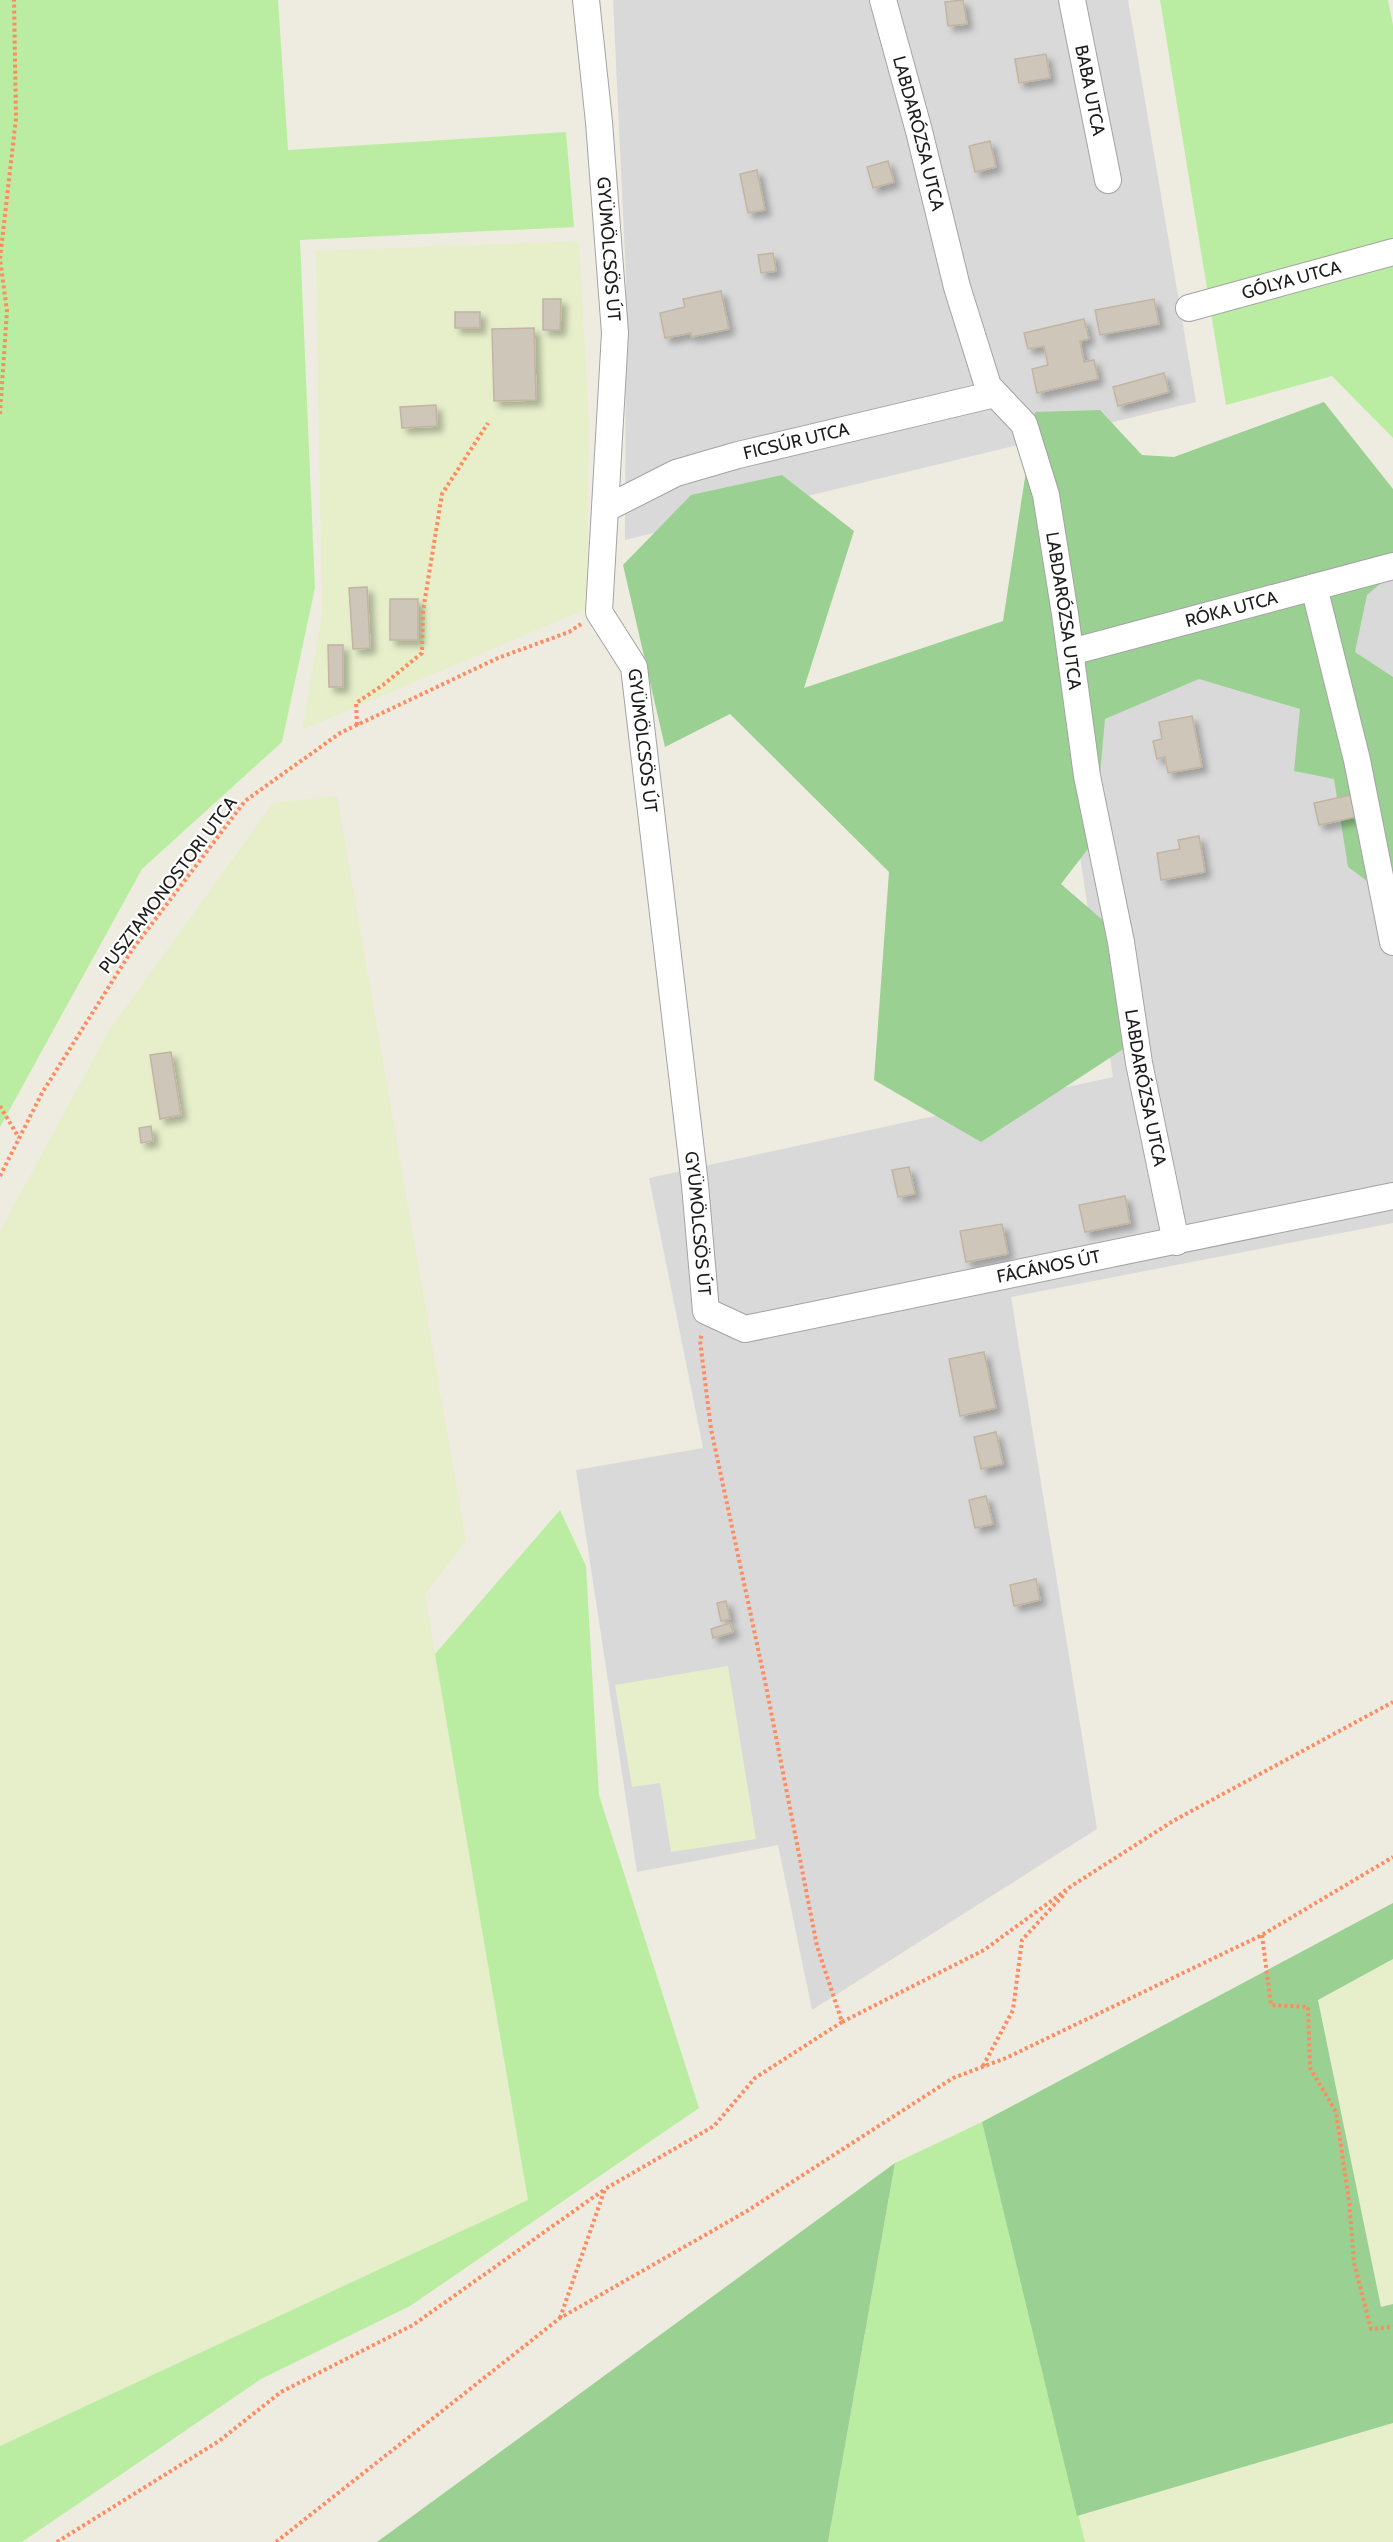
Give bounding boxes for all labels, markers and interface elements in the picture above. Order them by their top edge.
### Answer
street label: BABA UTCA [1070,43,1110,138]
street label: LABDARÓZSA UTCA [888,53,949,213]
street label: GYÜMÖLCSÖS ÚT [592,176,625,322]
street label: GÓLYA UTCA [1239,256,1343,304]
street label: FICSÚR UTCA [741,418,851,464]
street label: LABDARÓZSA UTCA [1041,530,1086,691]
street label: RÓKA UTCA [1183,586,1280,632]
street label: GYÜMÖLCSÖS ÚT [623,667,662,814]
street label: PUSZTAMONOSTORI UTCA [94,792,242,978]
street label: LABDARÓZSA UTCA [1120,1008,1171,1168]
street label: GYÜMÖLCSÖS ÚT [680,1150,716,1297]
street label: FÁCÁNOS ÚT [995,1245,1103,1288]

